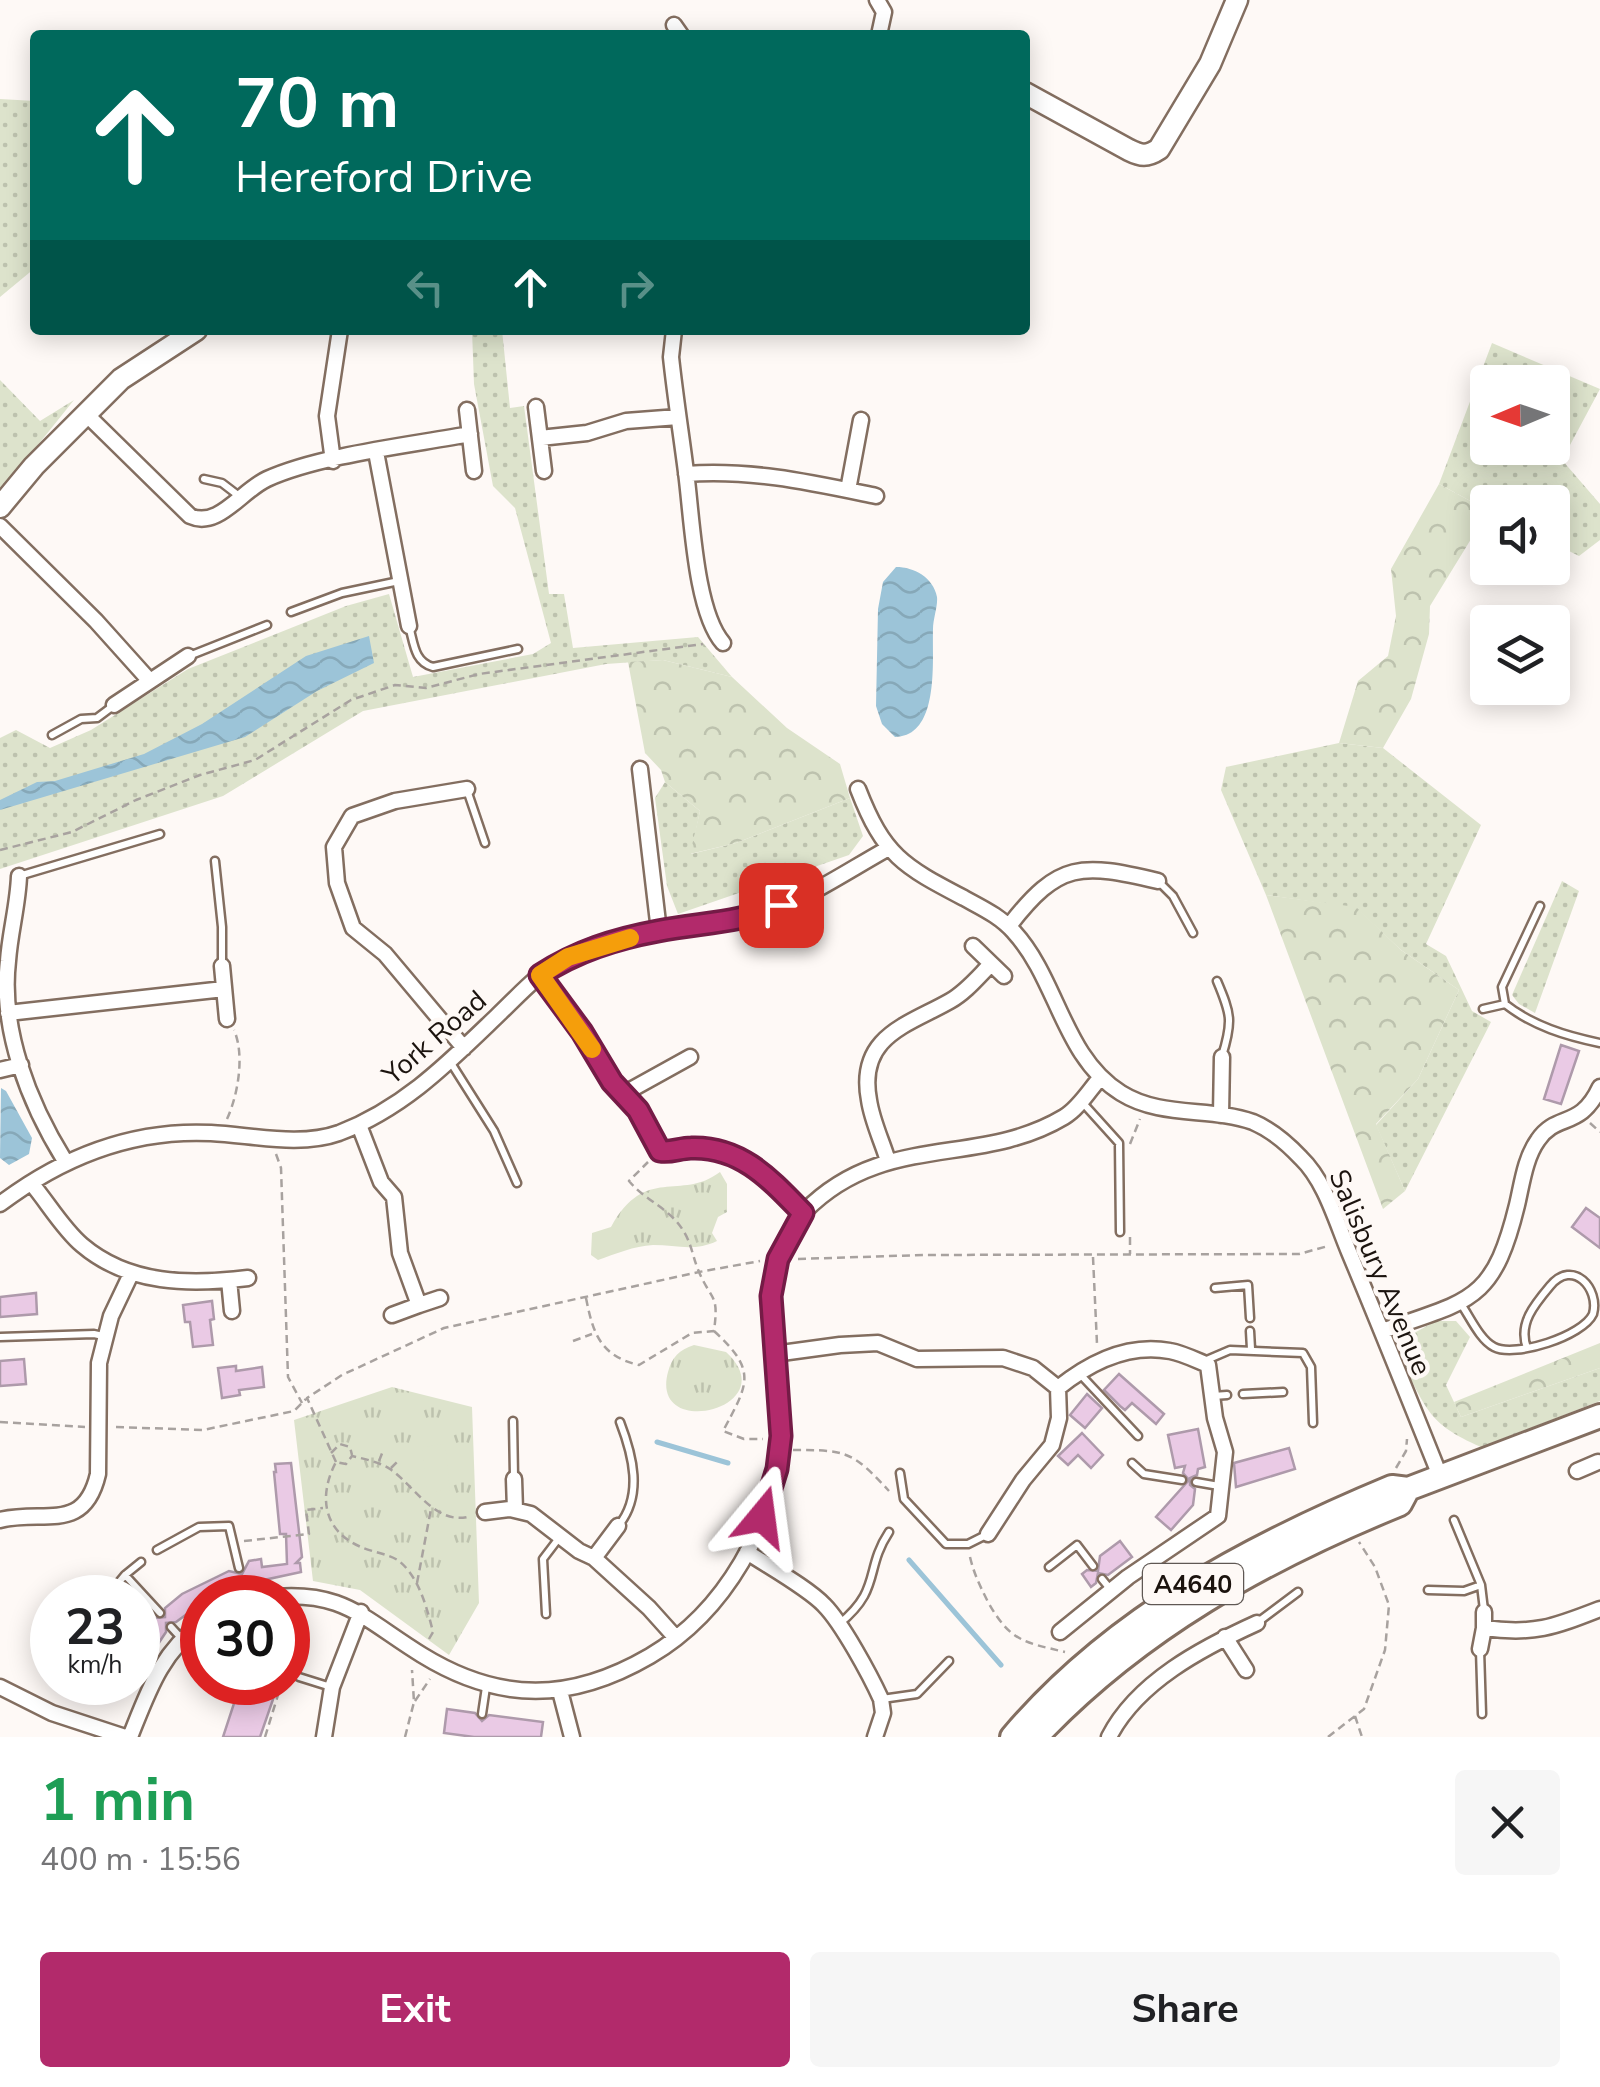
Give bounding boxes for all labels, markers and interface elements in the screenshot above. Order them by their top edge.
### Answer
text: 70 m [235,56,399,152]
icon: ahead [70,70,200,200]
text: Hereford Drive [235,147,533,208]
icon: left [398,260,453,315]
icon: ahead [503,260,558,315]
icon: right [608,260,663,315]
north arrow [1470,365,1570,465]
map controls [1470,365,1570,705]
button: sound [1470,485,1570,585]
button: layers [1470,605,1570,705]
pin [739,863,824,948]
icon: arrive [754,878,809,933]
street label: York Road [374,982,495,1094]
street label: Salisbury Avenue [1320,1164,1441,1381]
position arrow [710,1465,814,1569]
road number: A4640 [1143,1564,1243,1604]
speed limit sign: 30 [180,1575,310,1705]
text: 23 [65,1593,125,1662]
text: km/h [67,1648,123,1682]
text: 1 min [40,1759,195,1841]
button: close [1455,1770,1560,1875]
text: 400 m · 15:56 [40,1838,241,1881]
button: Exit [40,1952,790,2067]
button: Share [810,1952,1560,2067]

